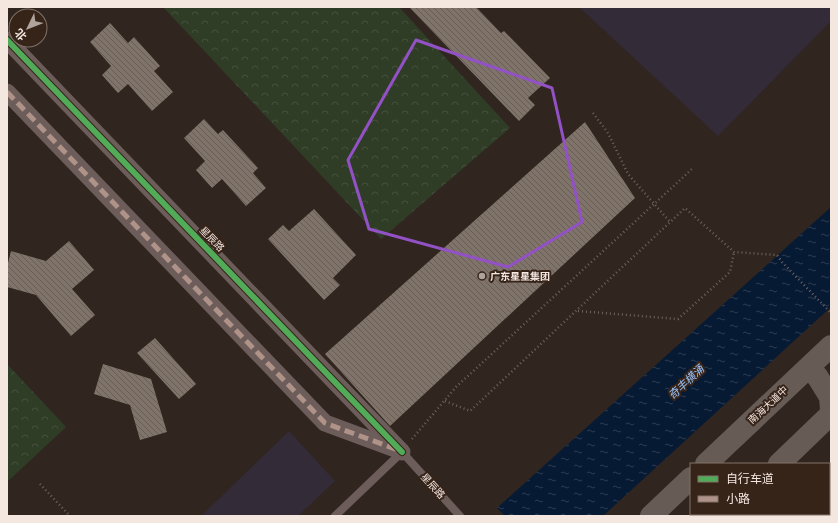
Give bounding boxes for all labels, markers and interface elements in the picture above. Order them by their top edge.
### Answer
north arrow [8,8,48,48]
text: 北 [12,26,30,44]
street label: 星辰路 [197,224,227,254]
place label: 广东星星集团 [490,270,550,283]
marker: 广东星星集团 [477,271,487,281]
water label: 奇丰横涌 [665,361,708,402]
street label: 南海大道中 [745,383,791,427]
legend [690,463,830,515]
street label: 星辰路 [418,471,448,501]
text: 自行车道 [726,471,774,486]
text: 小路 [726,491,750,506]

